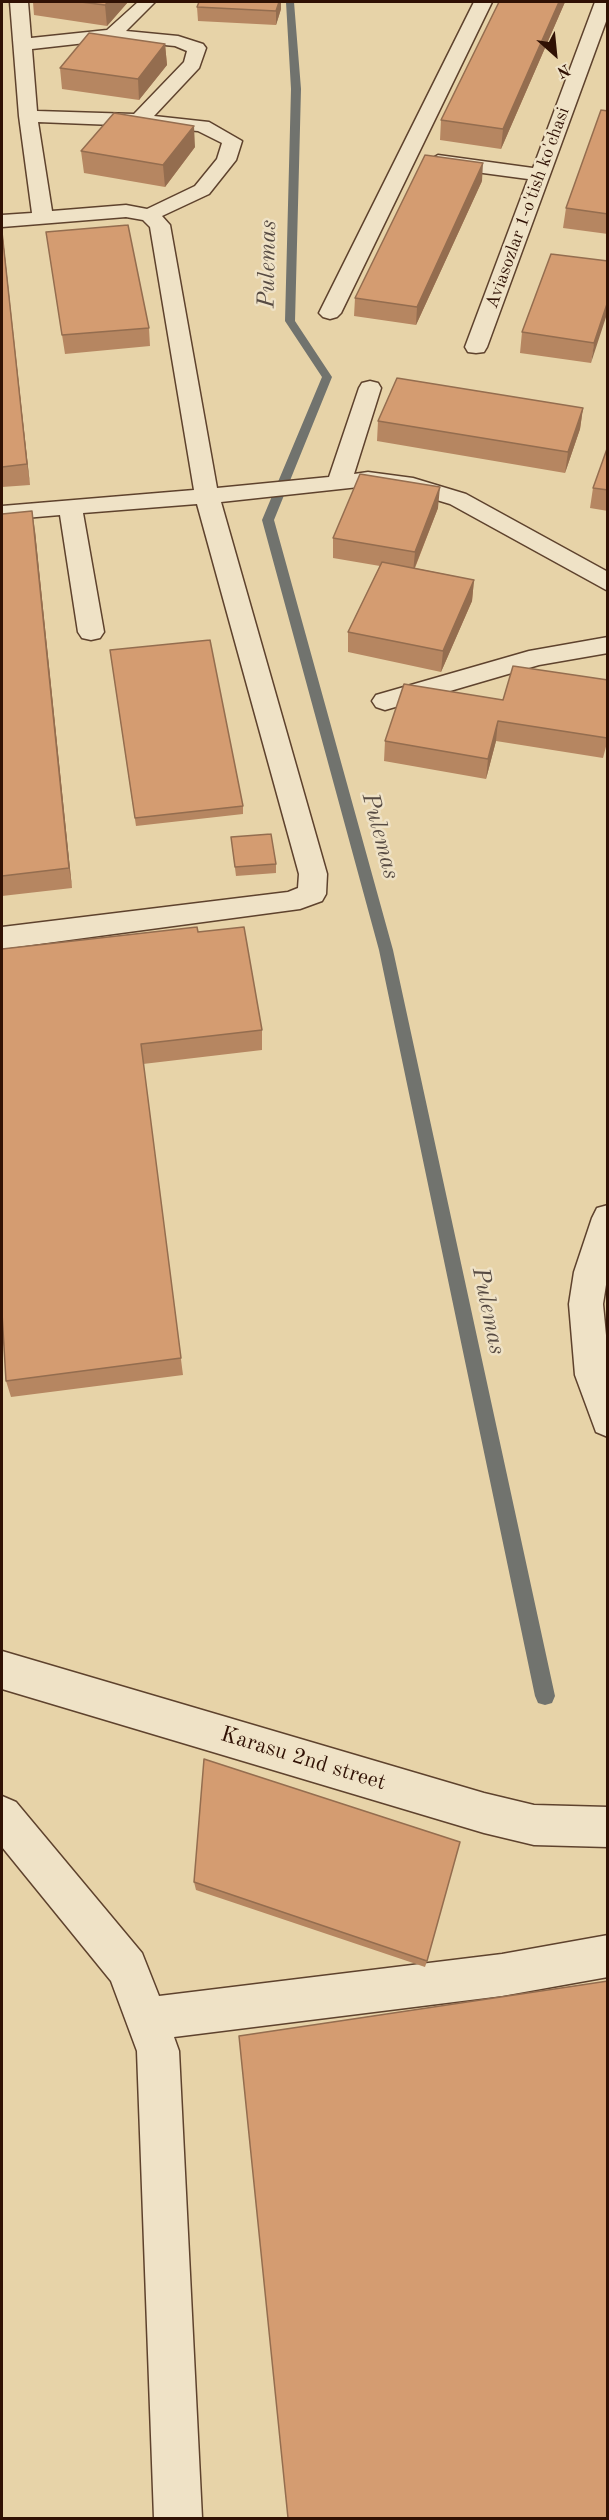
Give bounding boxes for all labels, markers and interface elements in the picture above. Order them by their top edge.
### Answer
north arrow [525,24,585,84]
text: N [554,60,572,80]
street label: Aviasozlar 1-o'tish ko'chasi [481,104,575,312]
water label: Pulemas [253,219,283,309]
water label: Pulemas [355,790,405,882]
water label: Pulemas [465,1265,511,1357]
street label: Karasu 2nd street [217,1721,389,1797]

